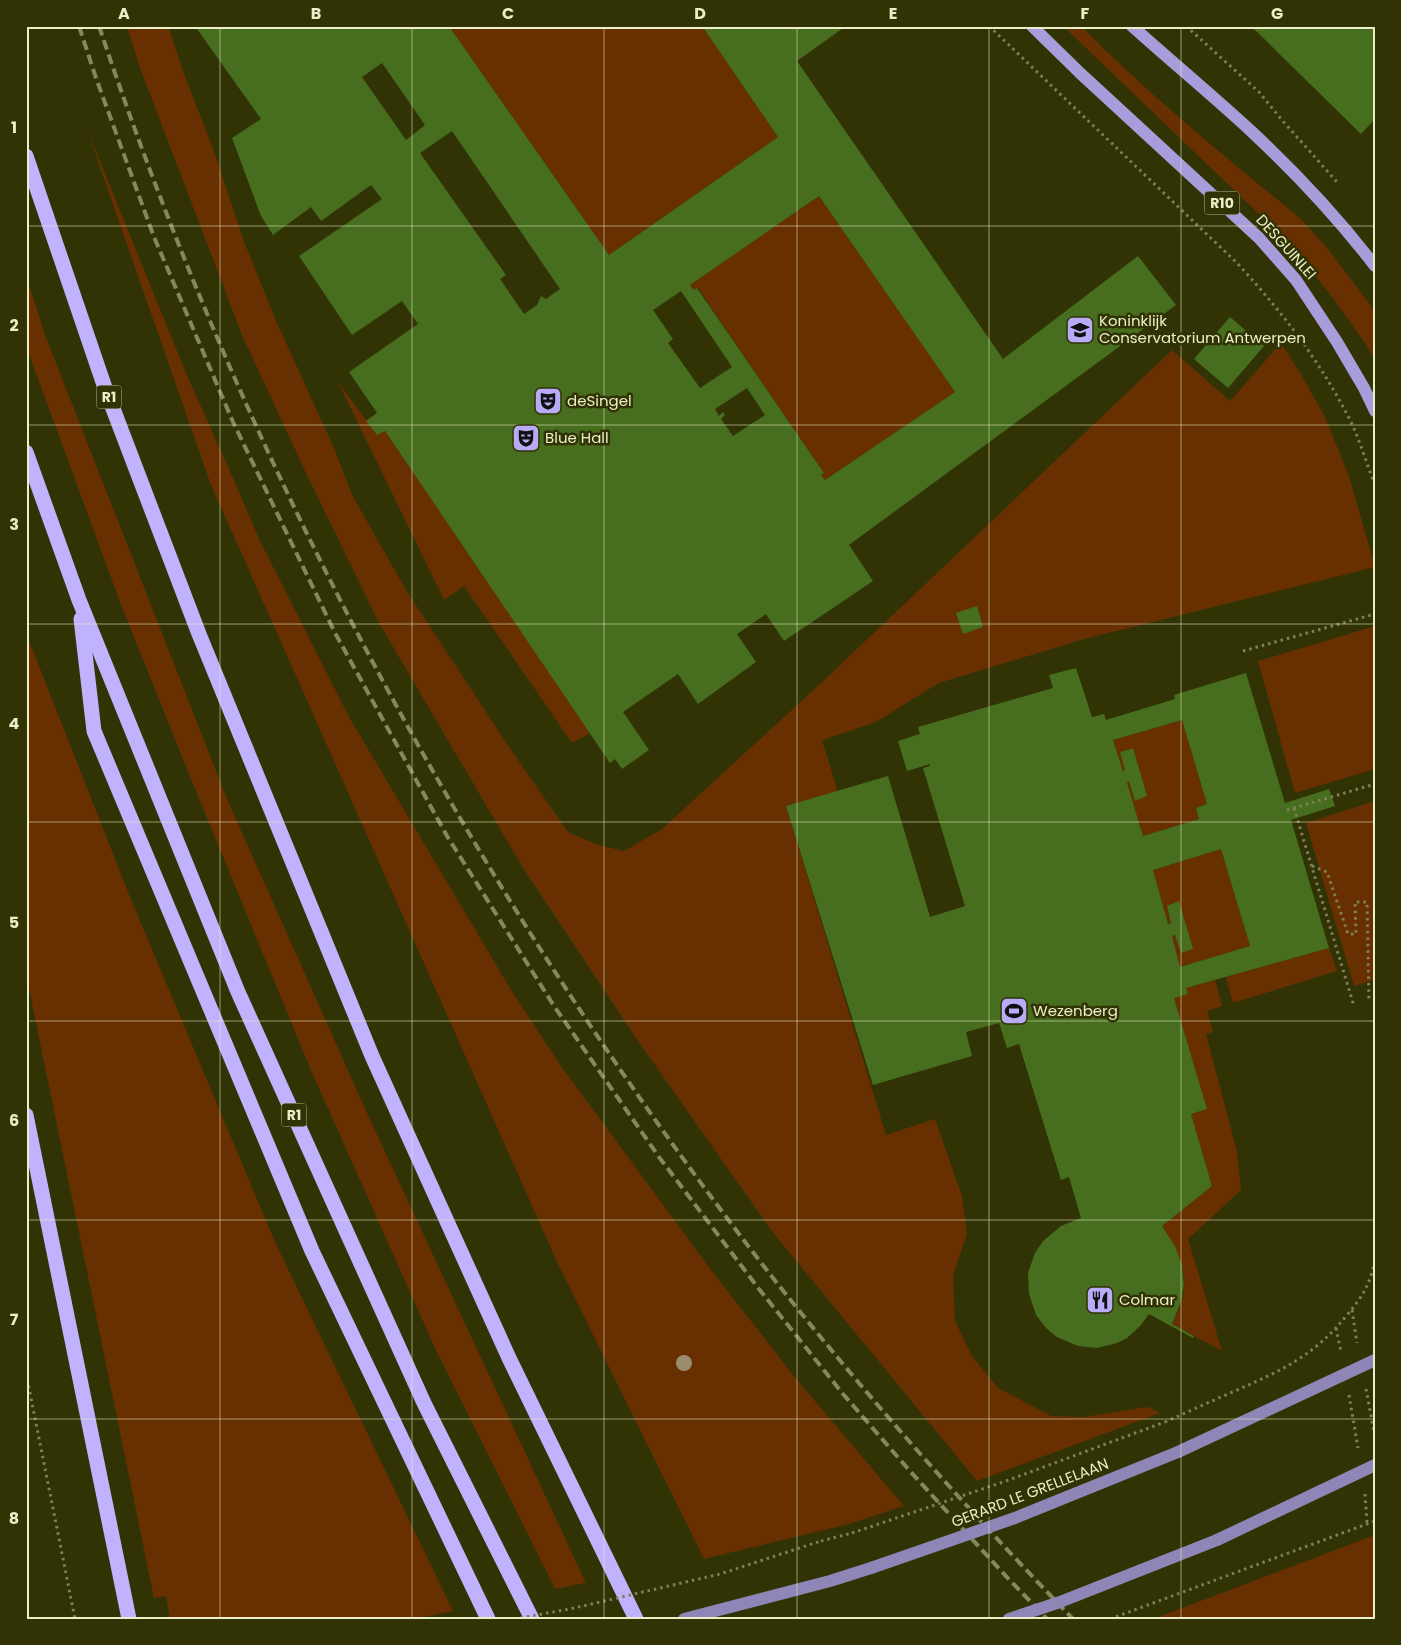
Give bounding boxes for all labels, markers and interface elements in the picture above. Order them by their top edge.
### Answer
text: A [118,2,130,25]
text: B [311,2,321,25]
text: C [502,2,514,25]
text: D [694,2,706,25]
text: E [889,2,897,25]
text: F [1081,2,1090,25]
text: G [1271,2,1283,25]
text: 1 [11,116,17,139]
road number: R10 [1204,192,1240,214]
street label: DESGUINLEI [1251,210,1321,284]
place label: Koninklijk Conservatorium Antwerpen [1099,310,1306,348]
text: 2 [9,314,19,337]
school or university icon: Koninklijk Conservatorium Antwerpen [1065,315,1095,345]
road number: R1 [96,386,122,408]
theatre icon: deSingel [533,386,563,416]
place label: deSingel [567,390,632,411]
theatre icon: Blue Hall [511,423,541,453]
place label: Blue Hall [545,427,609,448]
text: 3 [9,513,19,536]
text: 4 [9,712,20,735]
text: 5 [9,911,19,934]
sports icon: Wezenberg [999,996,1029,1026]
place label: Wezenberg [1033,1000,1118,1021]
road number: R1 [282,1104,306,1126]
text: 6 [9,1109,19,1132]
restaurant icon: Colmar [1085,1285,1115,1315]
place label: Colmar [1119,1289,1175,1310]
text: 7 [10,1308,19,1331]
street label: GERARD LE GRELLELAAN [948,1453,1111,1532]
text: 8 [9,1507,19,1530]

